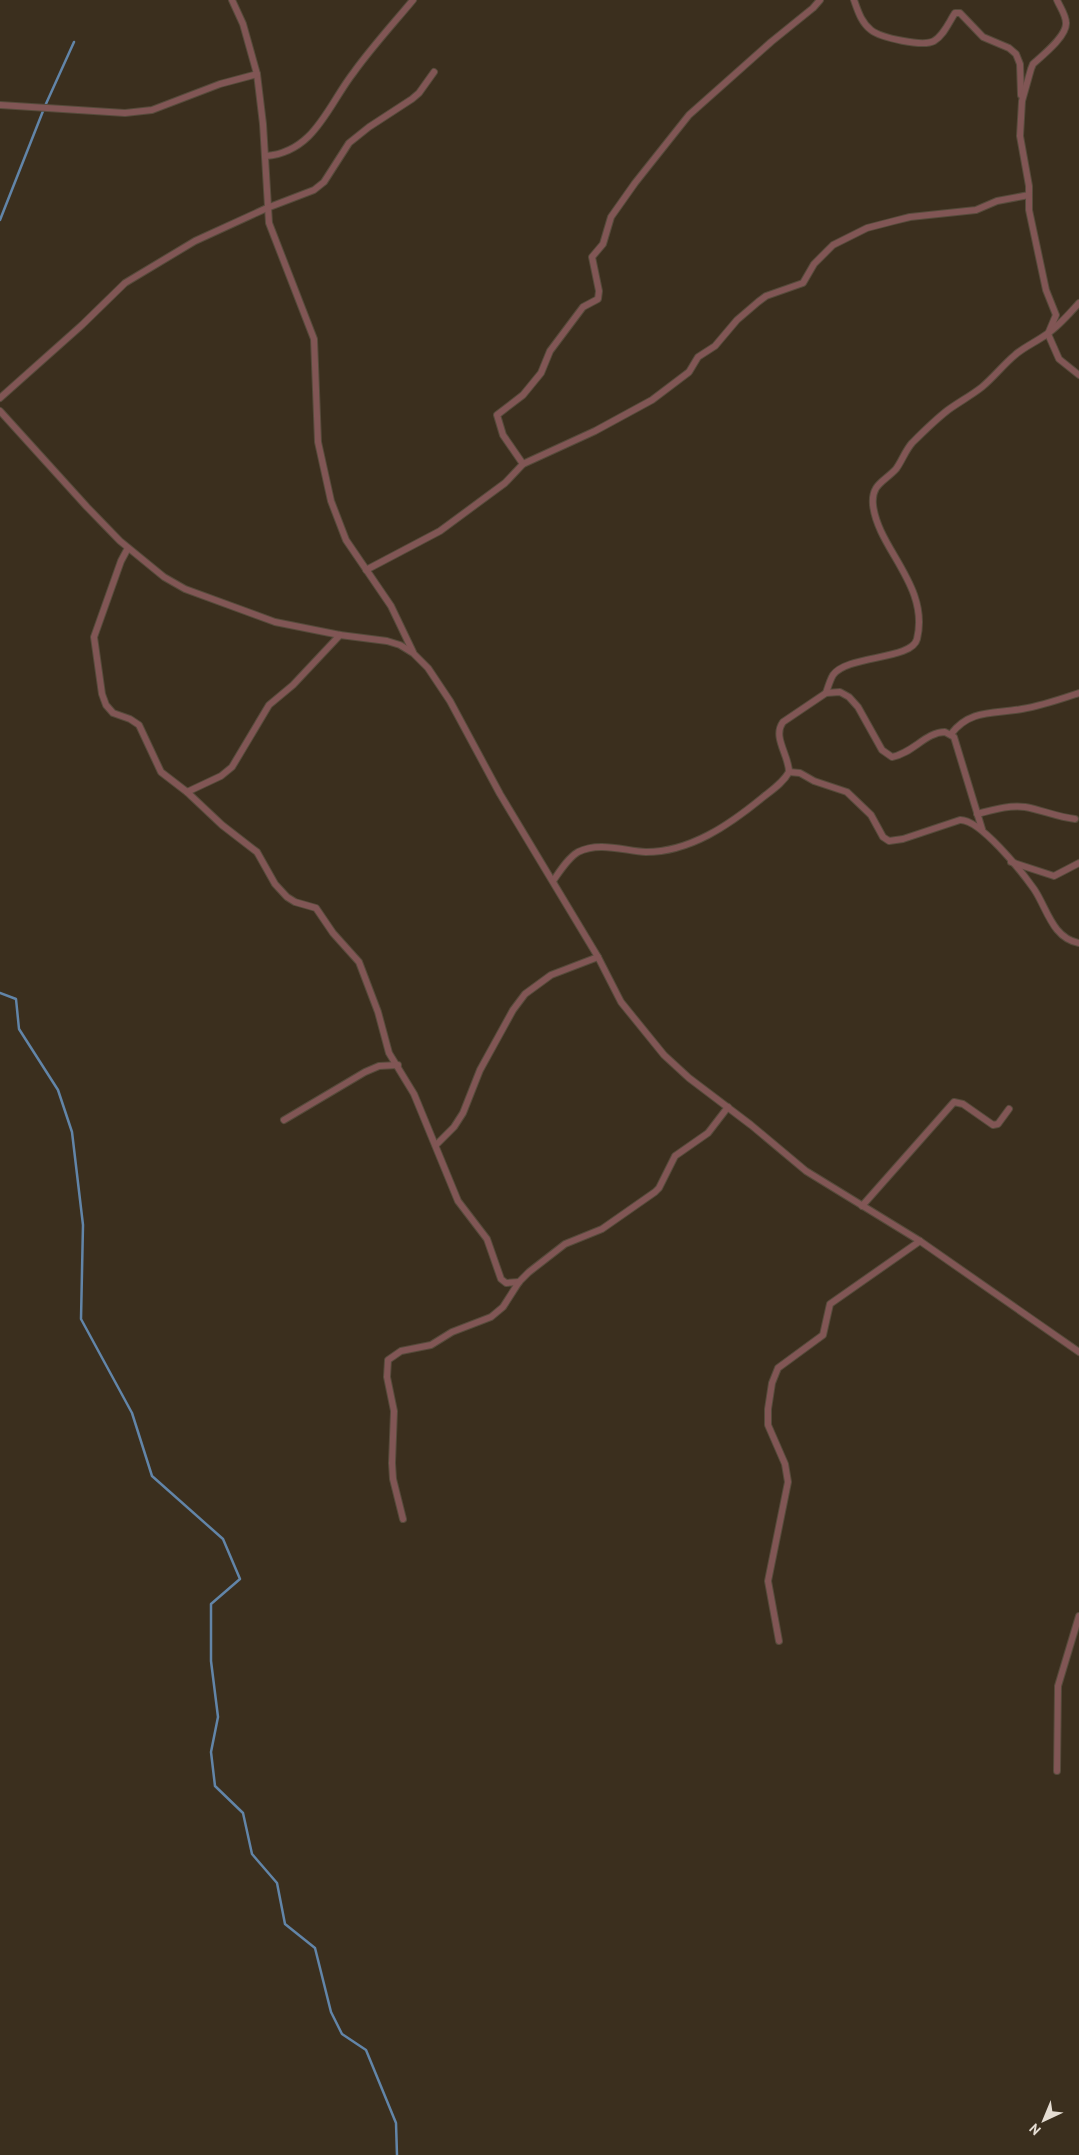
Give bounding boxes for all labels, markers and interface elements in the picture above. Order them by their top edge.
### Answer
north arrow [1019,2095,1069,2145]
text: N [1025,2120,1045,2139]

